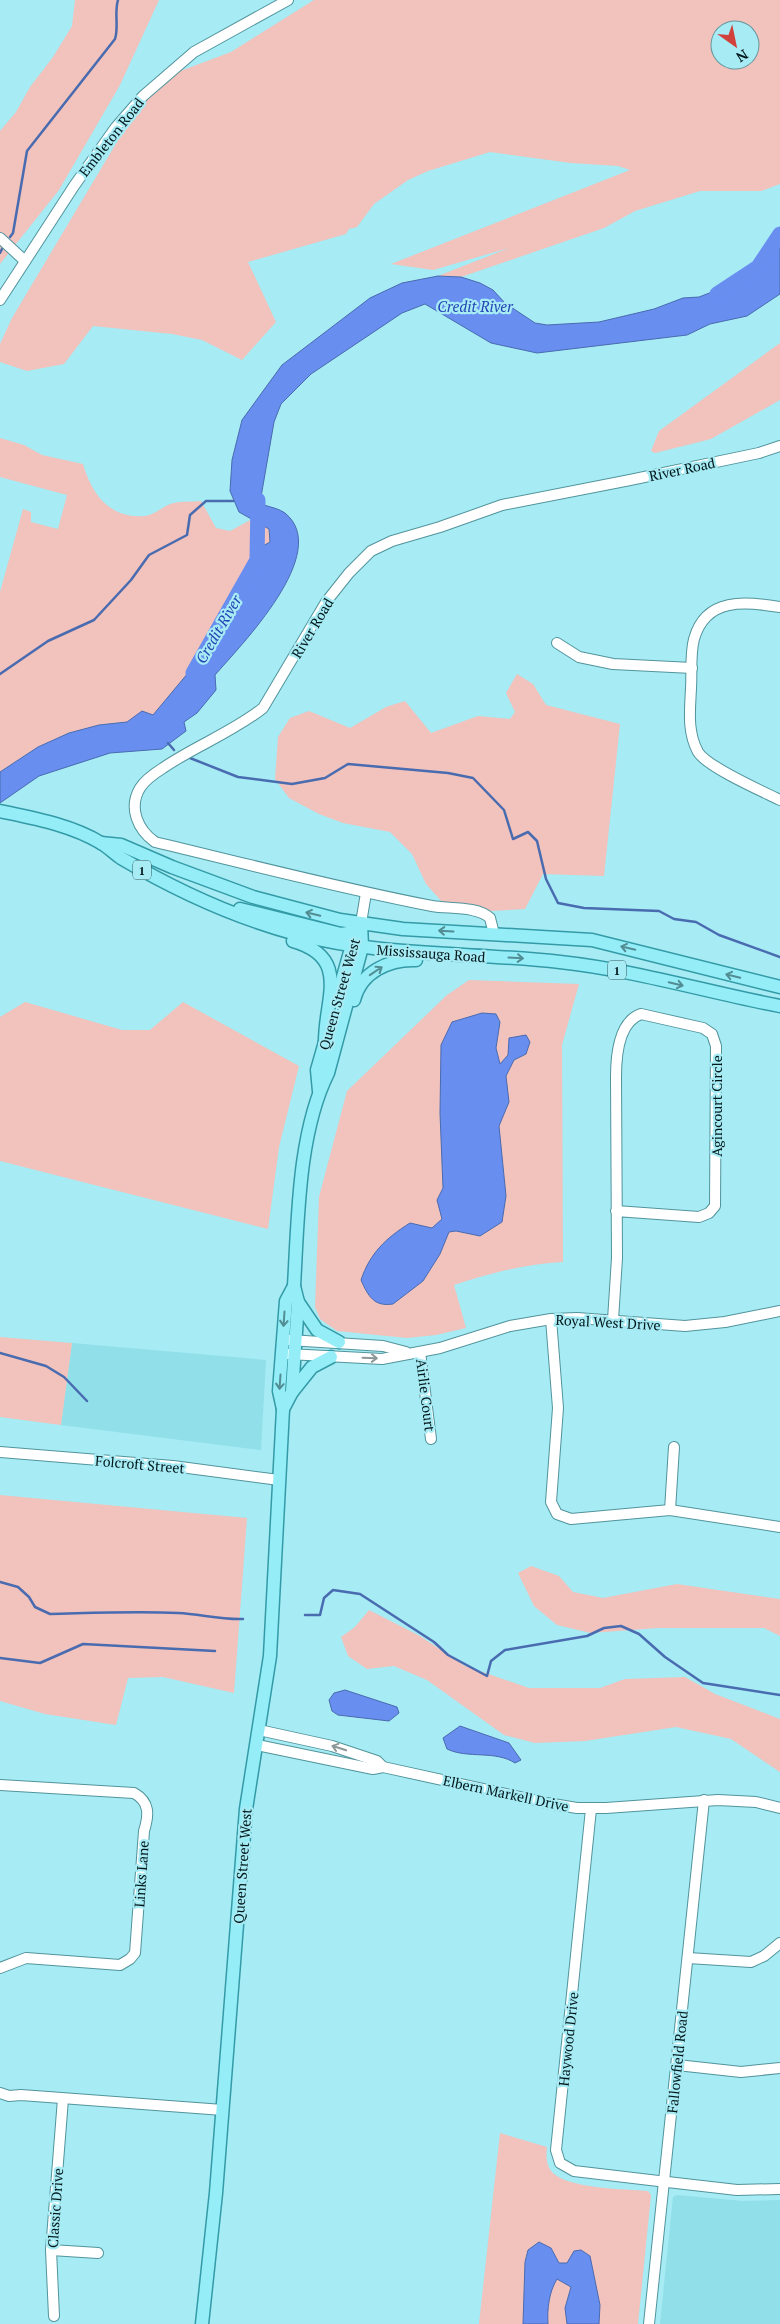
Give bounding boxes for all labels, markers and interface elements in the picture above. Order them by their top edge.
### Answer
north arrow [710,20,760,70]
text: N [732,45,752,67]
street label: Embleton Road [74,94,148,180]
water label: Credit River [437,296,514,316]
street label: River Road [647,453,717,485]
water label: Credit River [190,590,246,667]
street label: River Road [287,594,338,662]
road number: 1 [133,860,151,880]
one-way arrow [306,908,322,918]
one-way arrow [438,927,454,936]
street label: Queen Street West [314,935,364,1052]
street label: Mississauga Road [376,940,486,966]
one-way arrow [621,943,637,952]
one-way arrow [508,954,524,963]
road number: 1 [608,960,626,980]
one-way arrow [369,966,383,976]
one-way arrow [725,971,741,980]
one-way arrow [668,980,684,989]
street label: Agincourt Circle [707,1055,726,1157]
one-way arrow [280,1310,289,1326]
street label: Royal West Drive [555,1310,661,1334]
one-way arrow [362,1353,378,1363]
street label: Airlie Court [412,1358,440,1433]
one-way arrow [275,1373,284,1389]
street label: Folcroft Street [94,1451,186,1477]
one-way arrow [331,1743,347,1752]
street label: Elbern Markell Drive [441,1770,571,1816]
street label: Queen Street West [228,1807,256,1924]
street label: Links Lane [129,1840,153,1908]
street label: Haywood Drive [554,1991,582,2087]
street label: Fallowfield Road [662,2010,692,2114]
street label: Classic Drive [43,2167,67,2249]

